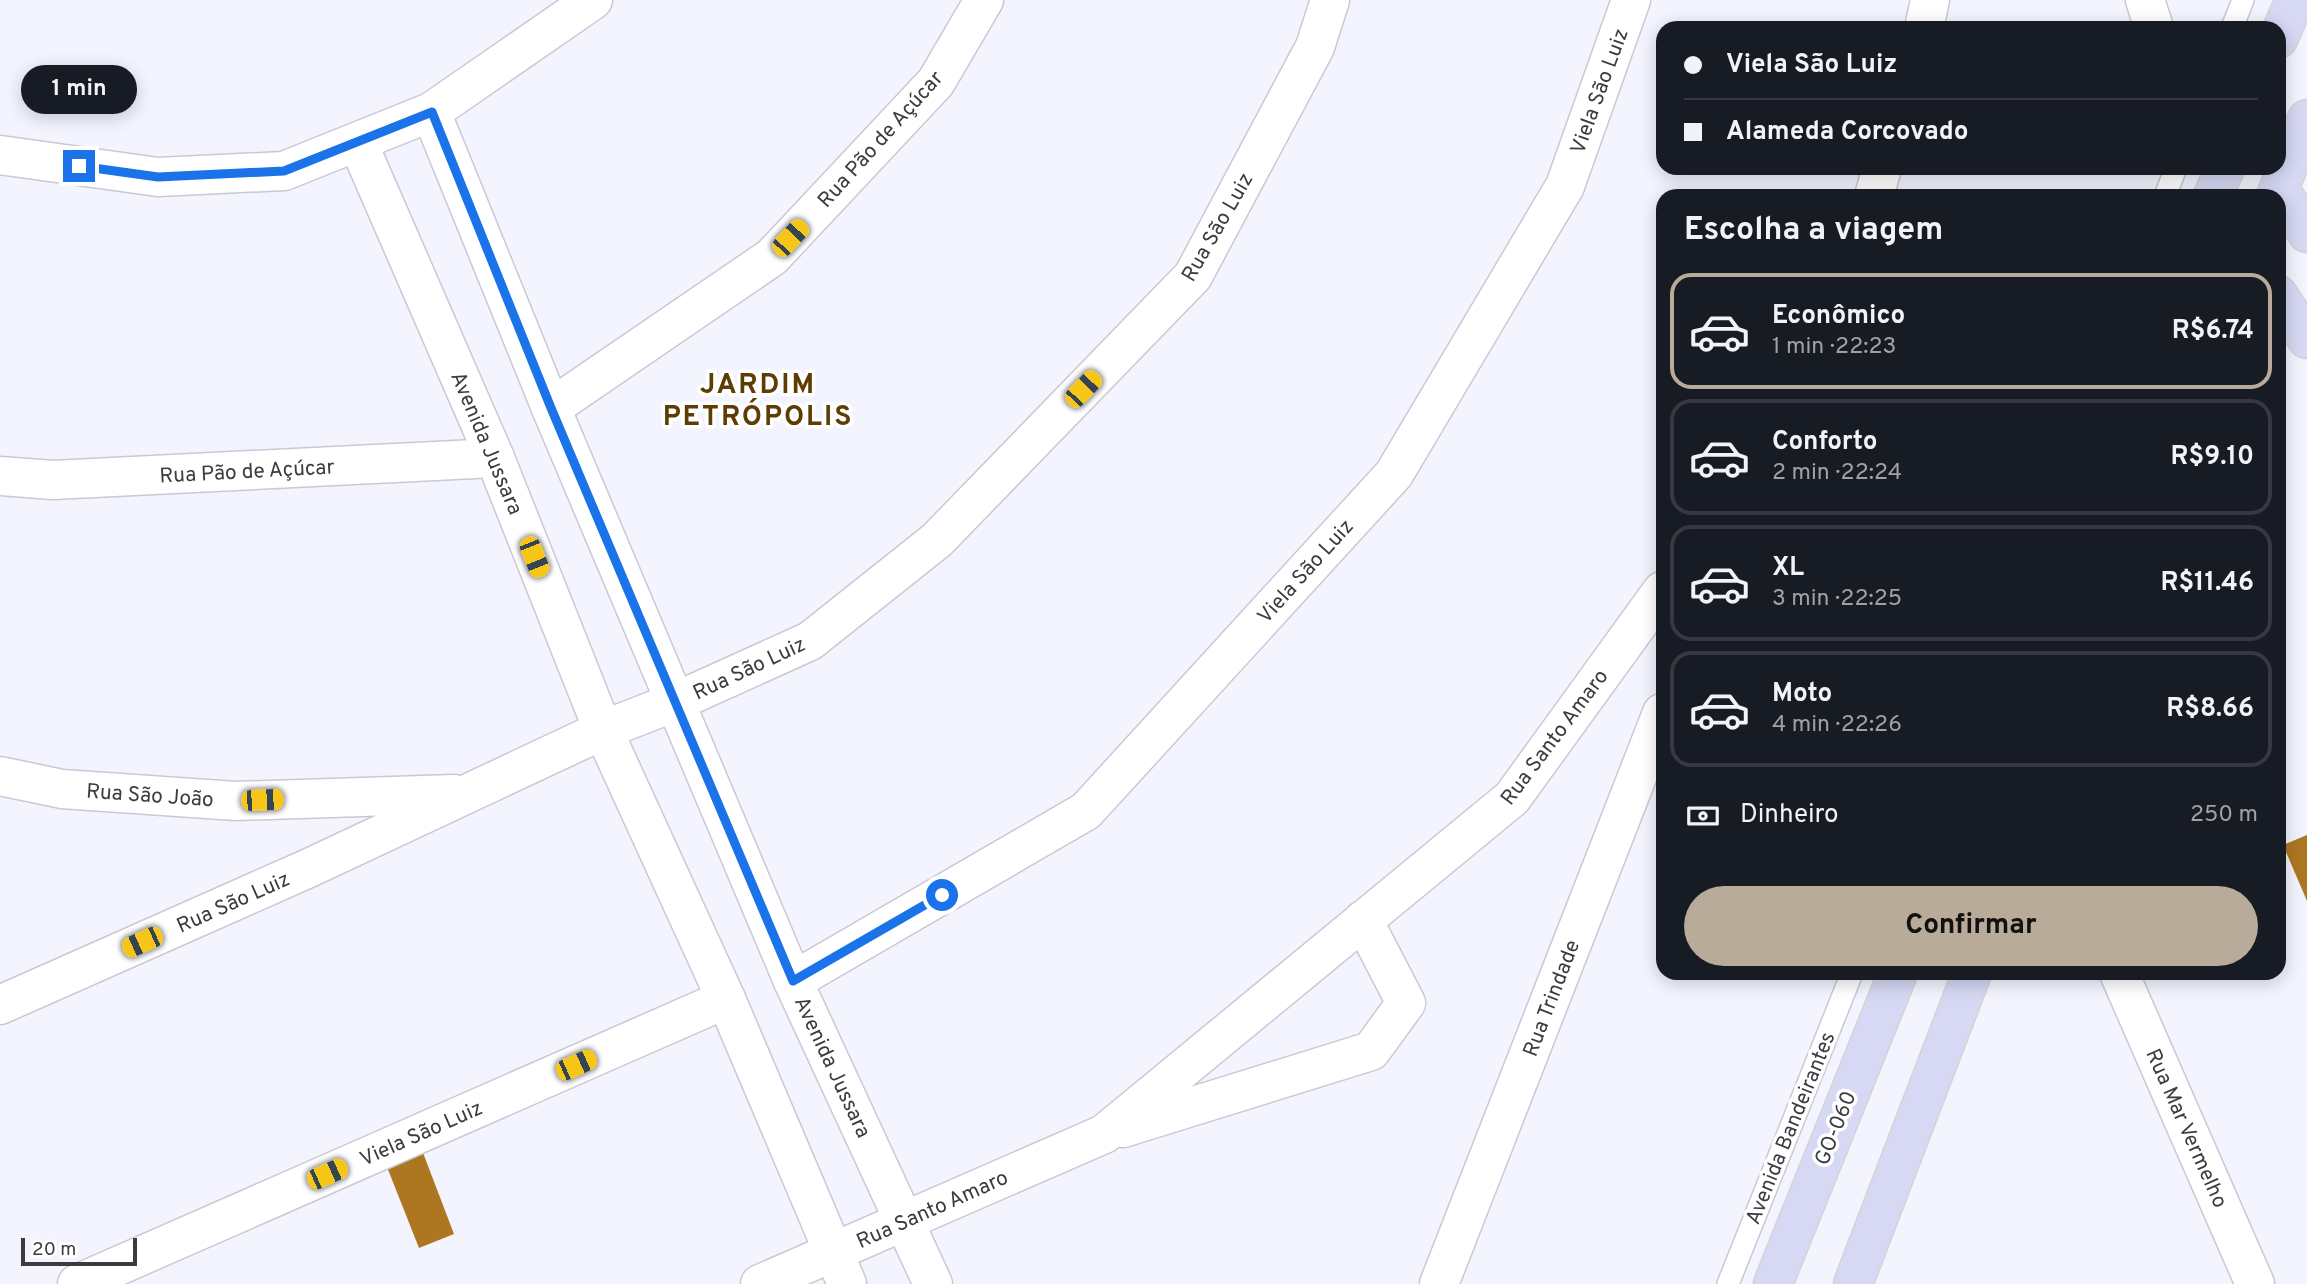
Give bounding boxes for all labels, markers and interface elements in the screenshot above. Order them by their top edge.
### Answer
street label: Viela São Luiz [1565,25,1636,158]
text: Viela São Luiz [1726,49,1897,82]
callout: 1 min [21,64,137,114]
street label: Rua Pão de Açúcar [812,66,950,214]
text: 1 min [51,75,107,104]
text: Alameda Corcovado [1726,116,1968,149]
route end [63,150,95,182]
street label: Rua São Luiz [1176,168,1260,287]
text: Escolha a viagem [1684,211,1943,251]
car [768,215,813,261]
icon: car [1688,300,1751,363]
text: Econômico [1772,300,1905,333]
text: R$6.74 [2172,315,2254,348]
text: 1 min · 22:23 [1772,333,1896,362]
car [1061,367,1106,411]
street label: Avenida Jussara [443,368,528,519]
district label: JARDIM PETRÓPOLIS [663,368,853,436]
icon: car [1688,426,1751,489]
text: Conforto [1772,426,1878,459]
text: R$9.10 [2171,441,2254,474]
street label: Rua Pão de Açúcar [159,454,335,491]
text: 2 min · 22:24 [1772,459,1902,488]
street label: Viela São Luiz [1252,514,1360,630]
car [517,534,552,580]
icon: car [1688,552,1751,615]
text: XL [1772,552,1804,585]
text: R$11.46 [2160,567,2254,600]
text: 3 min · 22:25 [1772,585,1902,614]
street label: Rua São Luiz [689,631,810,707]
street label: Rua Santo Amaro [1495,665,1615,811]
icon: car [1688,678,1751,741]
text: Moto [1772,678,1832,711]
text: R$8.66 [2166,693,2254,726]
text: 4 min · 22:26 [1772,711,1902,740]
street label: Rua São João [85,779,215,814]
car [241,789,284,811]
icon: cash [1684,797,1722,835]
text: Dinheiro [1740,799,1839,832]
text: 250 m [2190,801,2258,830]
street label: Rua São Luiz [173,866,295,940]
route start [926,879,958,911]
button: Confirmar [1684,886,2258,966]
car [119,924,166,960]
street label: Rua Trindade [1518,936,1587,1061]
street label: Avenida Jussara [787,993,876,1143]
street label: Avenida Bandeirantes [1740,1028,1842,1229]
street label: Rua Mar Vermelho [2138,1045,2233,1212]
car [553,1047,600,1083]
street label: GO-060 [1809,1087,1863,1170]
street label: Viela São Luiz [356,1095,487,1173]
car [304,1156,351,1192]
street label: Rua Santo Amaro [852,1165,1013,1256]
scale bar [21,1235,136,1267]
text: 20 m [32,1238,76,1262]

